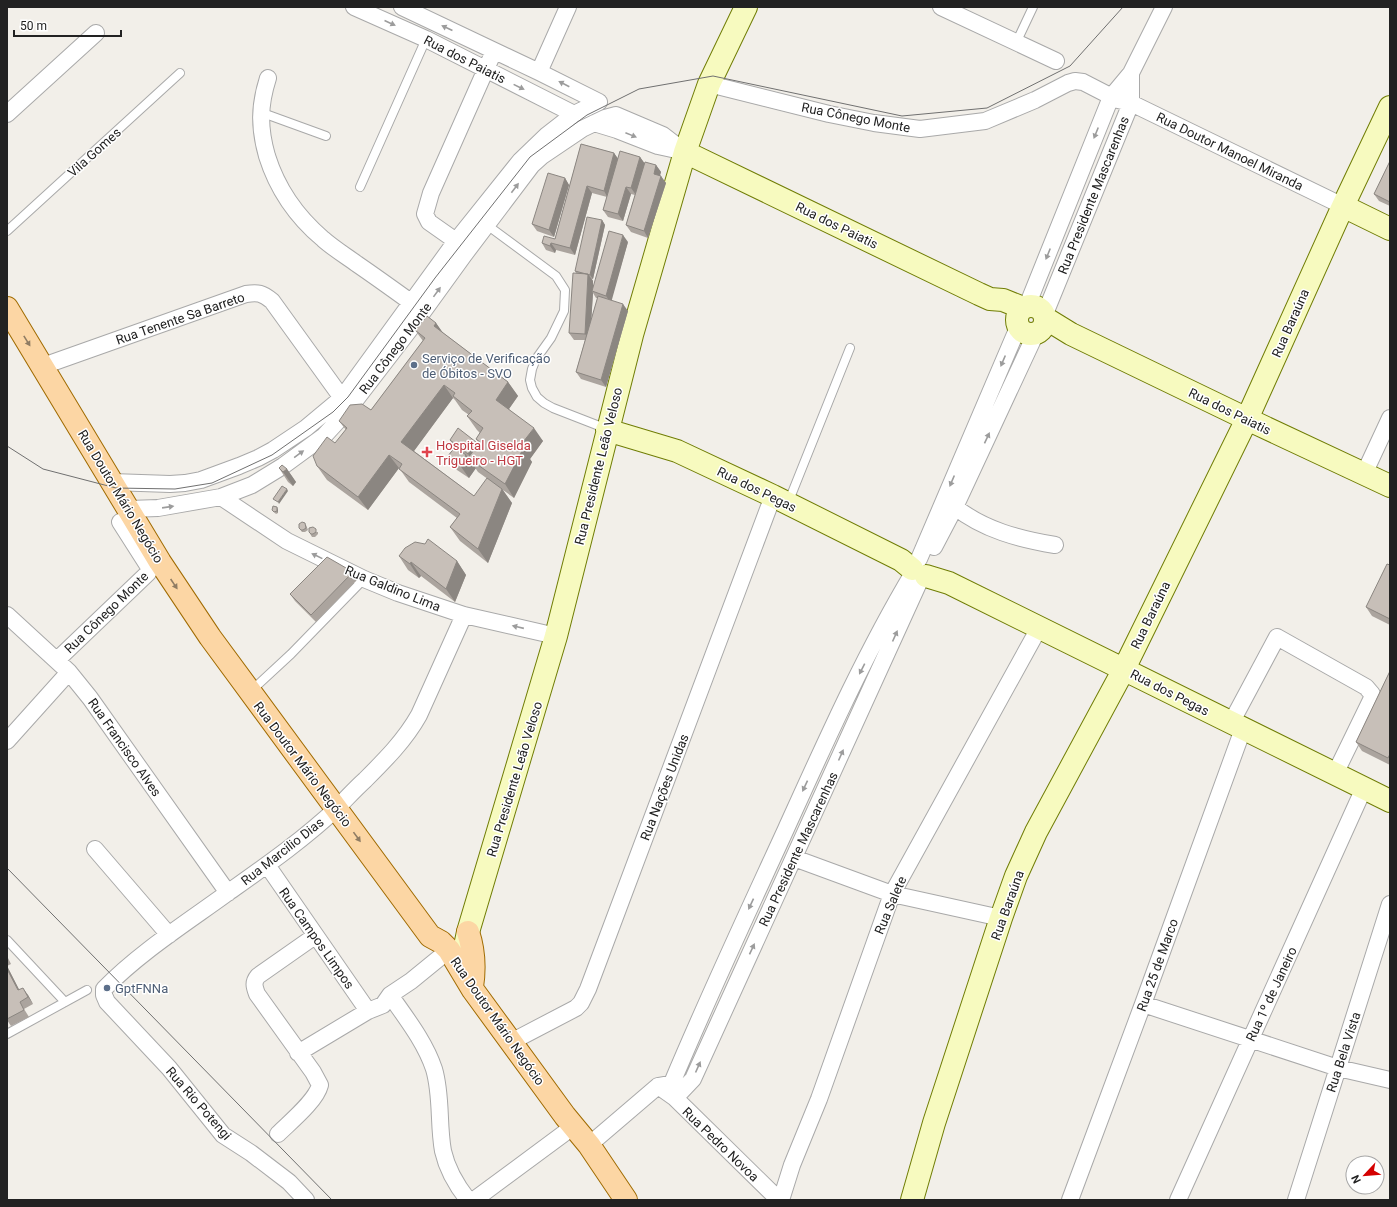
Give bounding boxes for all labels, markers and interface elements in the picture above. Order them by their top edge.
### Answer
scale bar [14,12,121,38]
text: 50 m [20,19,47,33]
one-way arrow [384,20,396,26]
one-way arrow [441,25,453,31]
street label: Rua dos Paiatis [421,32,508,87]
one-way arrow [559,81,570,87]
one-way arrow [513,84,525,90]
street label: Rua Cônego Monte [800,100,912,135]
street label: Rua Doutor Manoel Miranda [1154,109,1306,194]
street label: Rua Presidente Mascarenhas [1055,114,1132,276]
street label: Vila Gomes [65,124,124,180]
one-way arrow [1093,128,1099,140]
one-way arrow [625,133,637,139]
one-way arrow [511,182,519,193]
street label: Rua dos Paiatis [793,199,881,252]
one-way arrow [1045,248,1051,259]
one-way arrow [433,287,441,297]
street label: Rua Baraúna [1269,287,1312,360]
street label: Rua Tenente Sa Barreto [114,289,247,348]
street label: Rua Cônego Monte [356,300,435,397]
one-way arrow [24,335,31,347]
place label: Serviço de Verificação de Óbitos - SVO [422,351,550,381]
one-way arrow [1000,355,1006,367]
marker: Serviço de Verificação de Óbitos - SVO [409,360,419,370]
street label: Rua dos Paiatis [1186,385,1274,438]
street label: Rua Presidente Leão Veloso [572,386,625,546]
street label: Rua Doutor Mário Negócio [75,427,166,566]
one-way arrow [984,433,990,444]
place label: Hospital Giselda Trigueiro - HGT [436,438,531,468]
marker: Hospital Giselda Trigueiro - HGT [421,446,433,458]
one-way arrow [294,450,304,458]
street label: Rua dos Pegas [715,464,799,515]
one-way arrow [949,475,955,486]
one-way arrow [162,504,174,510]
one-way arrow [311,553,323,559]
street label: Rua Galdino Lima [343,562,443,614]
street label: Rua Cônego Monte [61,569,151,656]
one-way arrow [170,579,178,589]
street label: Rua Baraúna [1128,579,1173,651]
one-way arrow [512,624,524,630]
one-way arrow [892,631,898,642]
one-way arrow [859,663,865,674]
street label: Rua dos Pegas [1128,666,1212,719]
street label: Rua Francisco Alves [85,695,164,800]
street label: Rua Doutor Mário Negócio [251,699,355,830]
street label: Rua Presidente Leão Veloso [484,700,545,859]
street label: Rua Nações Unidas [637,732,692,842]
one-way arrow [838,749,844,760]
street label: Rua Presidente Mascarenhas [756,769,841,929]
one-way arrow [802,780,808,792]
street label: Rua Marcilio Dias [238,814,327,888]
one-way arrow [353,831,361,842]
street label: Rua Baraúna [988,868,1027,942]
street label: Rua Salete [872,874,909,936]
street label: Rua Campos Limpos [276,885,357,992]
one-way arrow [748,898,754,910]
street label: Rua 25 de Marco [1134,917,1181,1014]
one-way arrow [749,944,755,955]
street label: Rua 1º de Janeiro [1243,945,1300,1044]
street label: Rua Doutor Mário Negócio [448,954,548,1088]
place label: GptFNNa [115,981,168,996]
marker: GptFNNa [102,983,112,993]
street label: Rua Bela Vista [1323,1010,1363,1094]
one-way arrow [695,1062,701,1073]
street label: Rua Rio Potengi [163,1064,234,1143]
street label: Rua Pedro Novoa [679,1104,762,1184]
north arrow [1345,1155,1385,1195]
text: N [1349,1173,1364,1186]

